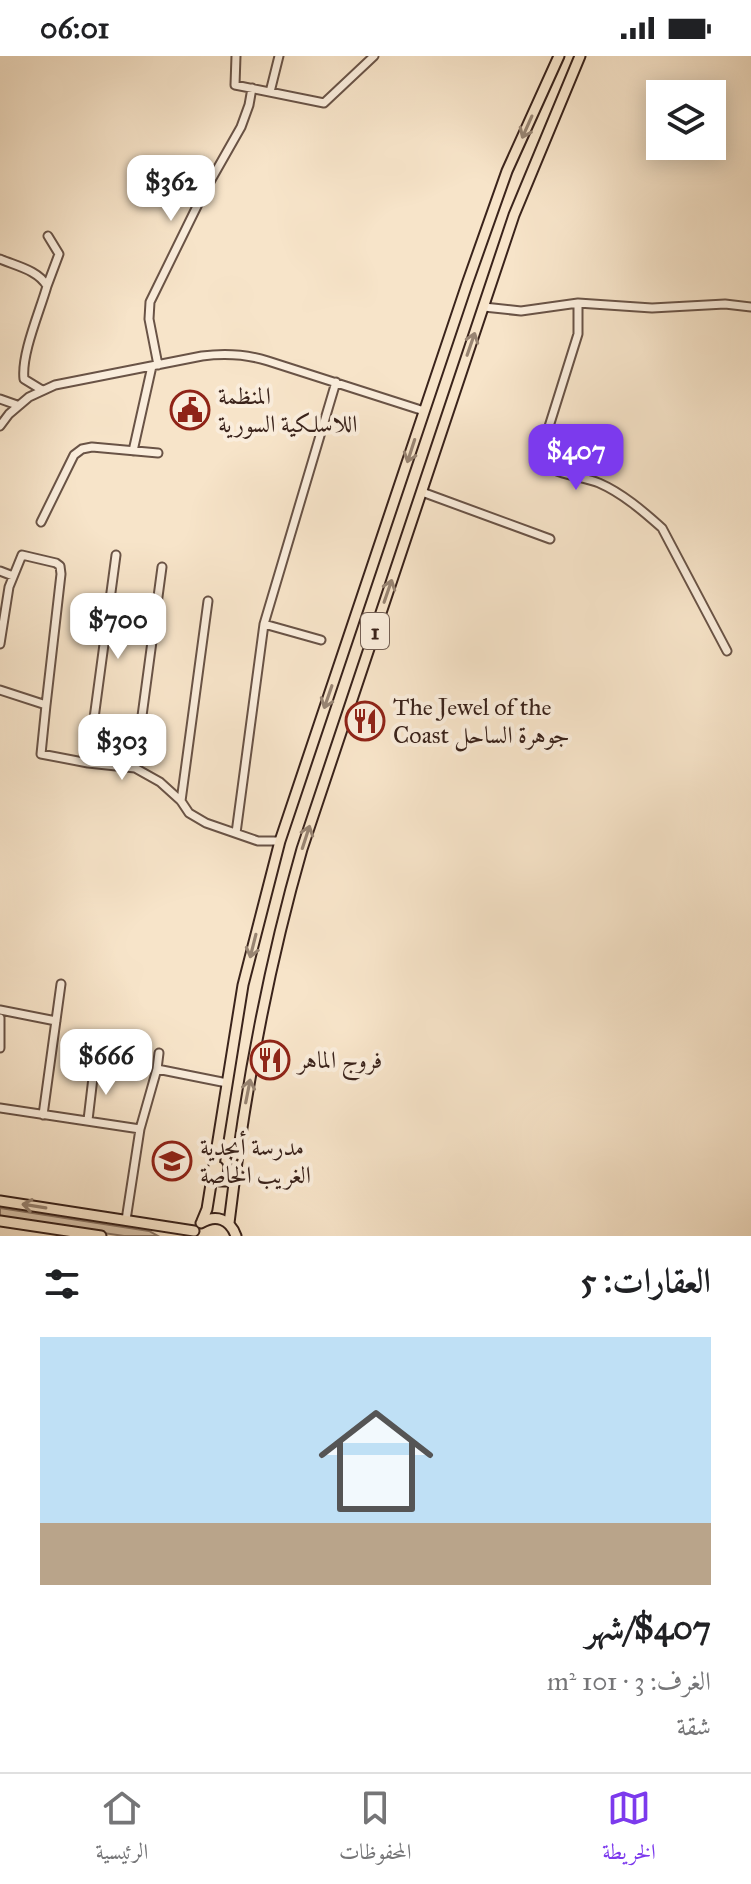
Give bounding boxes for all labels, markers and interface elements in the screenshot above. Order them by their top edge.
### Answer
text: 06:01 [40,10,109,46]
map controls [646,80,726,160]
button: layers [646,80,726,160]
one-way arrow [518,114,533,139]
pin: $362 [124,155,218,223]
text: $362 [145,165,197,197]
one-way arrow [465,332,480,357]
place label: المنظمة اللاسلكية السورية [218,381,358,439]
public building icon: المنظمة اللاسلكية السورية [169,389,211,431]
pin: $407 [529,424,623,492]
text: $407 [546,434,606,466]
one-way arrow [402,438,417,463]
one-way arrow [382,579,397,604]
pin: $700 [71,593,165,661]
text: $700 [88,603,148,635]
road number: 1 [361,613,389,649]
one-way arrow [320,685,335,710]
place label: The Jewel of the Coast جوهرة الساحل [393,692,570,752]
restaurant icon: The Jewel of the Coast جوهرة الساحل [344,700,386,742]
pin: $303 [75,714,169,782]
text: $303 [96,724,148,756]
one-way arrow [299,825,314,850]
one-way arrow [245,933,260,959]
pin: $666 [59,1029,153,1097]
text: $666 [78,1039,134,1071]
restaurant icon: فروج الماهر [249,1039,291,1081]
place label: فروج الماهر [295,1045,382,1081]
one-way arrow [241,1078,256,1104]
place label: مدرسة أبجدية الغريب الخاصة [200,1130,311,1190]
school or university icon: مدرسة أبجدية الغريب الخاصة [151,1140,193,1182]
one-way arrow [22,1198,47,1213]
text: العقارات: 5 [580,1260,711,1301]
icon: filters [40,1262,84,1306]
icon: home [304,1389,448,1533]
text: $407/شهر [586,1607,711,1648]
text: الغرف: 3 · 101 m² [547,1665,711,1697]
text: شقة [677,1710,711,1742]
tab: الرئيسية [95,1786,148,1873]
tab: المحفوظات [339,1786,411,1873]
tab: الخريطة [602,1786,656,1873]

